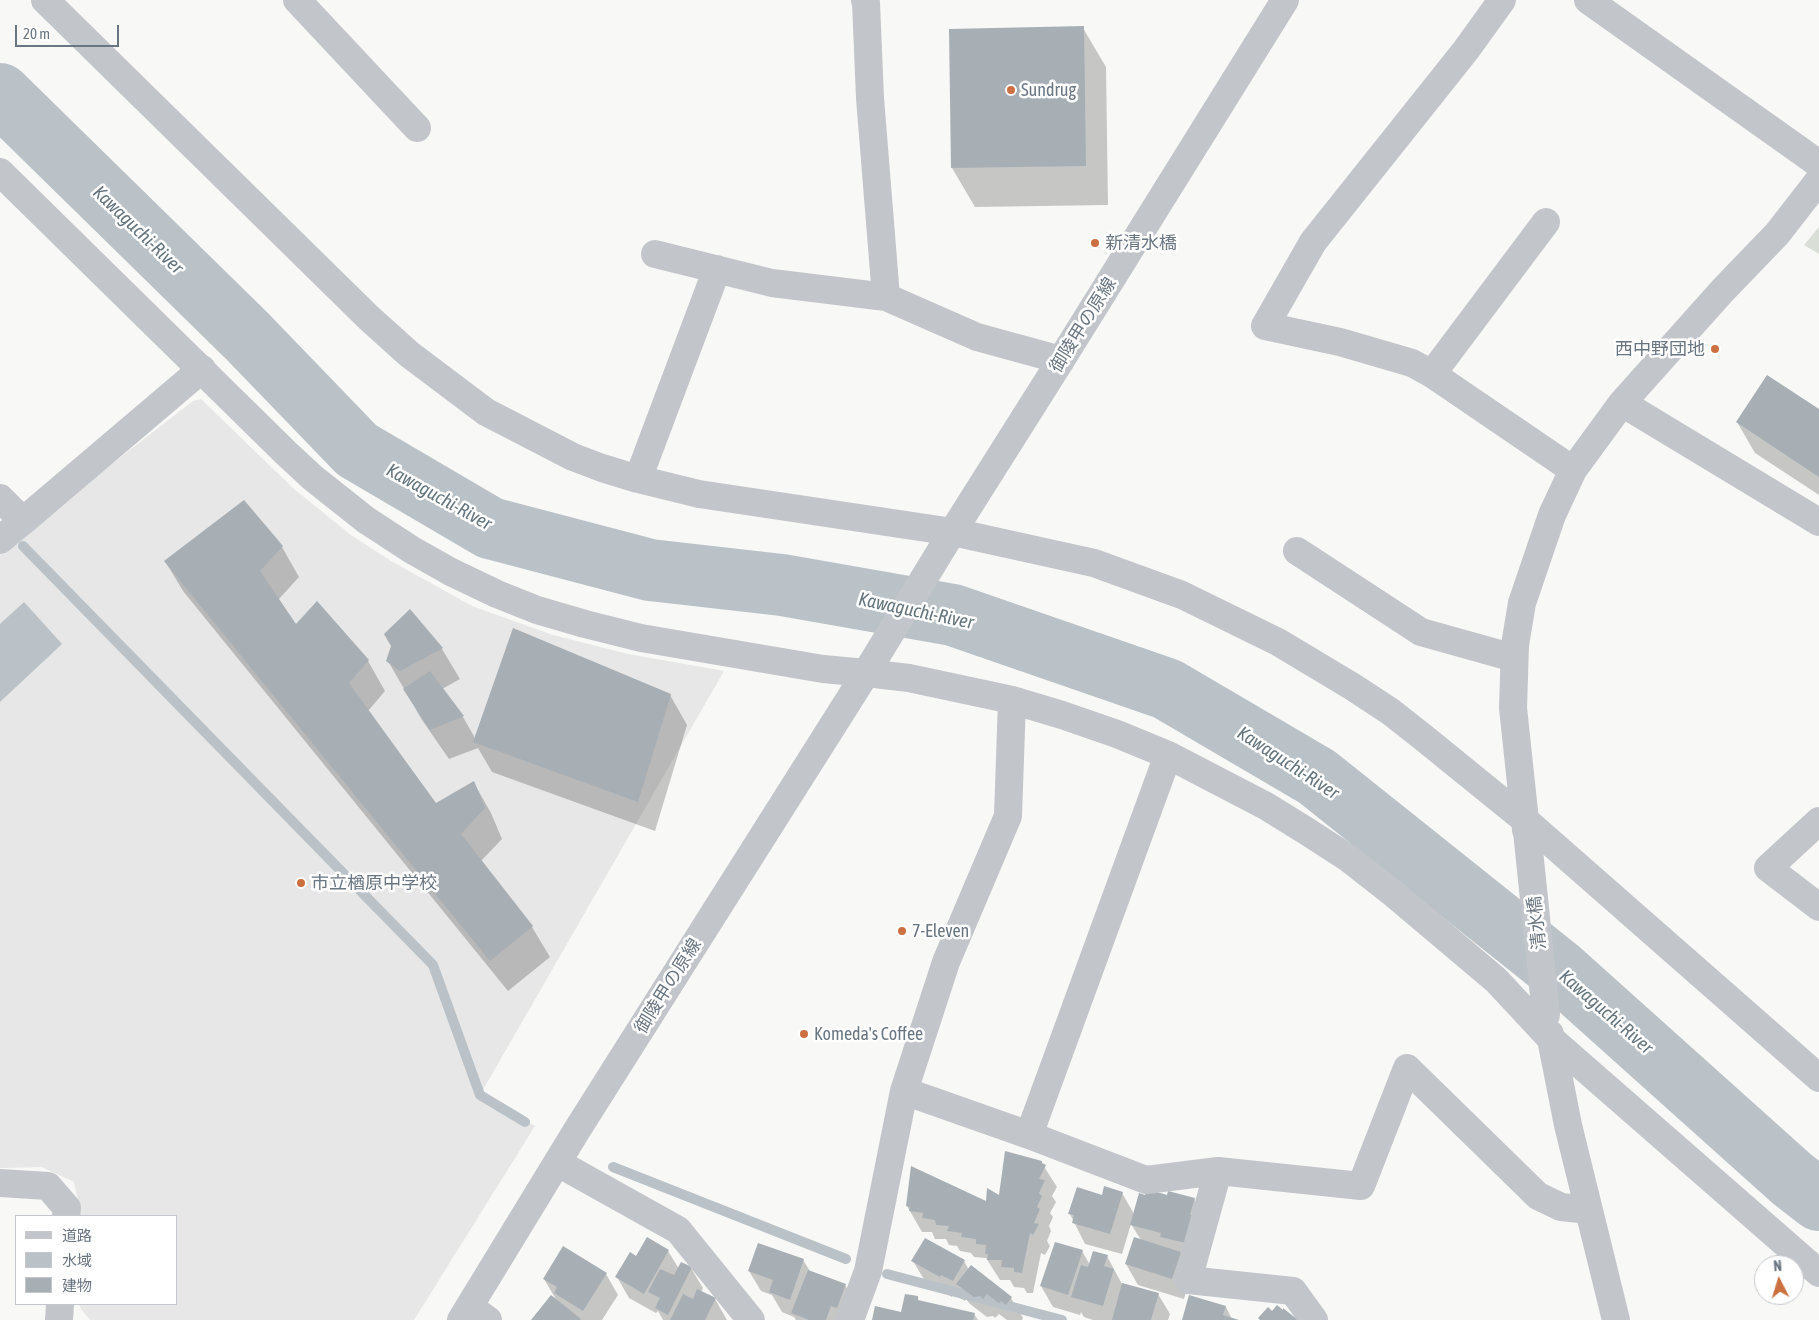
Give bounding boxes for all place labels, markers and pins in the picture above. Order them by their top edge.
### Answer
place label: Sundrug [1021,79,1076,101]
marker: Sundrug [1005,84,1017,96]
place label: 新清水橋 [1105,232,1177,254]
marker: 新清水橋 [1089,237,1101,249]
place label: 西中野団地 [1615,338,1705,360]
marker: 西中野団地 [1709,343,1721,355]
place label: 市立楢原中学校 [311,872,437,894]
marker: 市立楢原中学校 [295,877,307,889]
place label: 7-Eleven [912,920,969,942]
marker: 7-Eleven [896,925,908,937]
place label: Komeda's Coffee [814,1023,923,1045]
marker: Komeda's Coffee [798,1028,810,1040]

